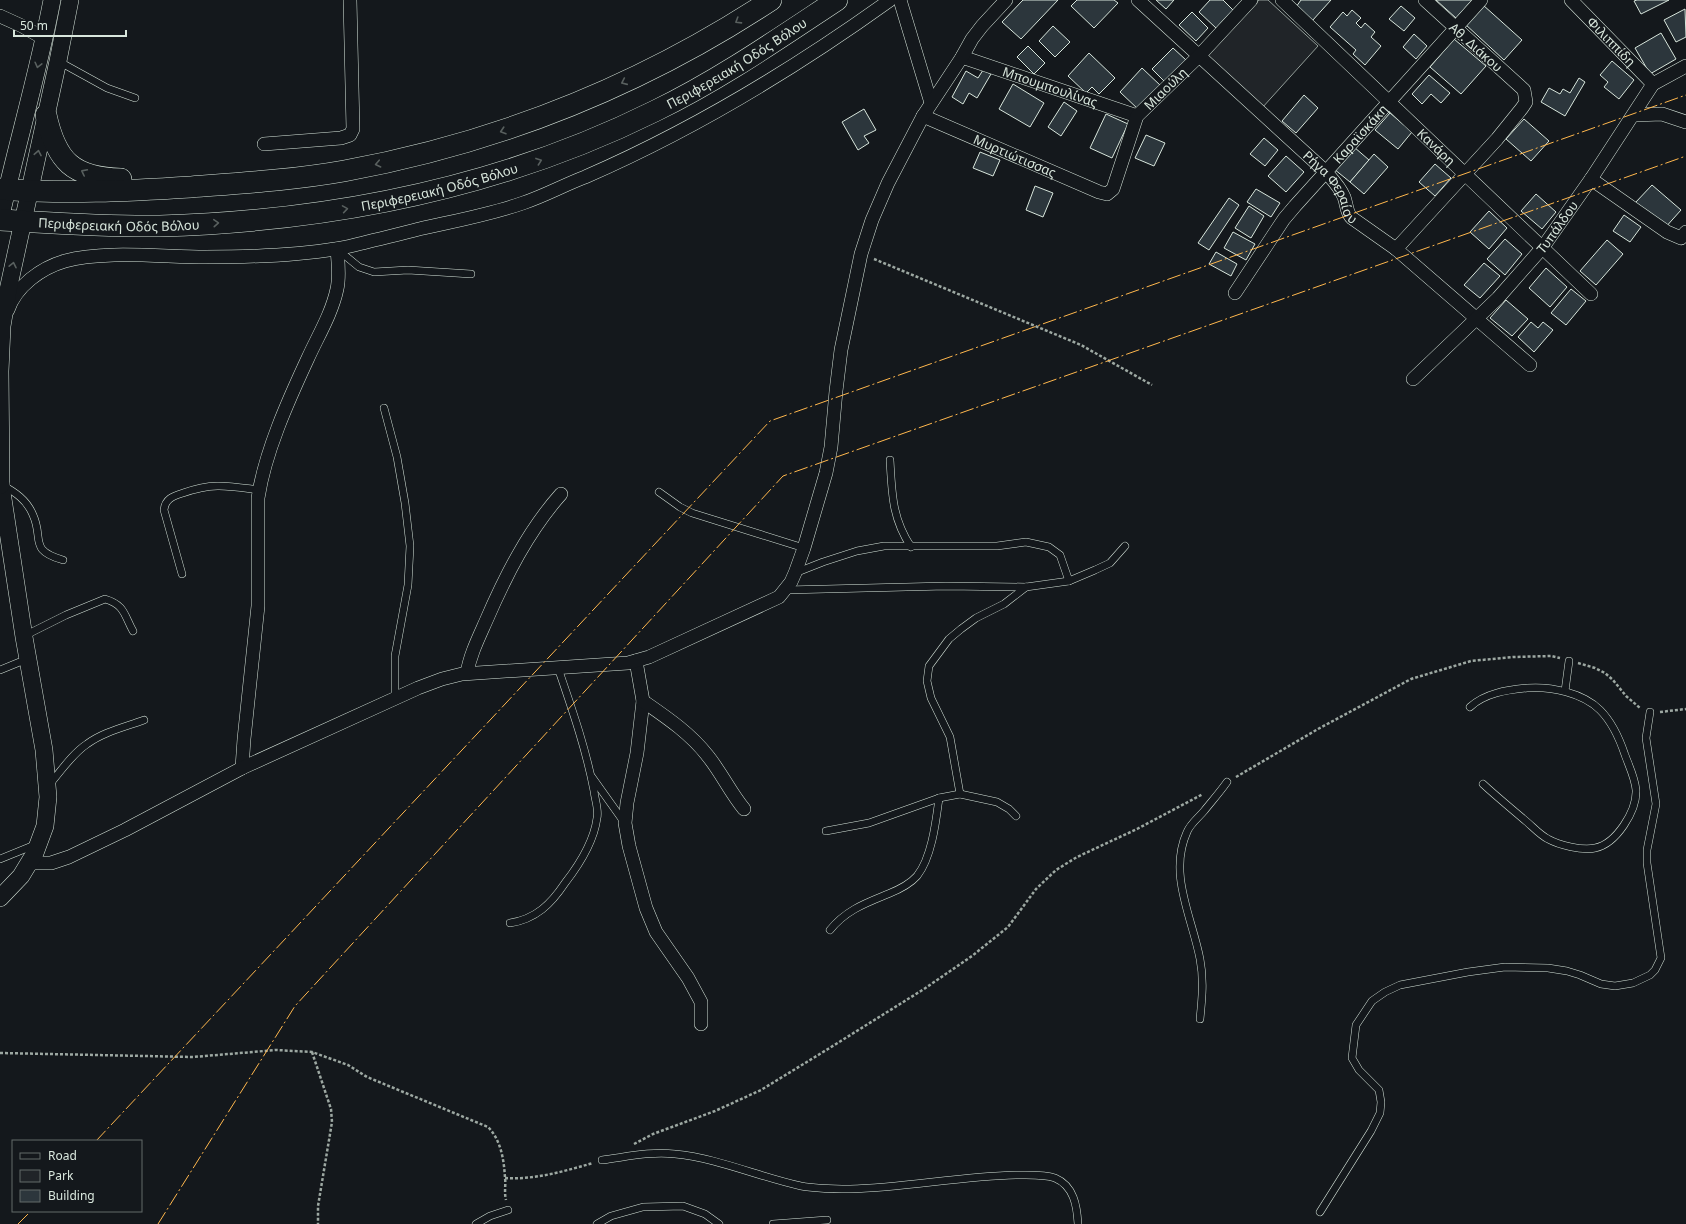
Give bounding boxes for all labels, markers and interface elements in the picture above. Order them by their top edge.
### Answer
scale bar [14,12,126,38]
street label: Φιλιππίδη [1583,13,1640,70]
street label: Περιφερειακή Οδός Βόλου [663,14,810,113]
one-way arrow [735,16,742,23]
text: 50 m [20,17,48,34]
street label: Αθ. Διάκου [1445,18,1507,76]
one-way arrow [34,62,43,69]
street label: Μπουμπουλίνας [1000,62,1100,111]
street label: Μιαούλη [1140,63,1191,114]
one-way arrow [620,77,628,85]
street label: Καραϊσκάκη [1329,100,1392,167]
street label: Κανάρη [1413,124,1459,169]
one-way arrow [500,126,507,135]
street label: Μυρτιώτισσας [971,130,1059,181]
street label: Ρήγα Φεραίου [1299,146,1361,228]
one-way arrow [33,150,42,156]
one-way arrow [535,157,542,165]
street label: Περιφερειακή Οδός Βόλου [360,159,520,215]
one-way arrow [375,159,381,168]
one-way arrow [80,169,88,177]
street label: Τυπάλδου [1532,197,1582,257]
one-way arrow [342,205,348,214]
street label: Περιφερειακή Οδός Βόλου [38,213,200,235]
one-way arrow [213,218,219,227]
one-way arrow [9,262,17,269]
legend [12,1140,142,1212]
text: Road [48,1147,77,1164]
text: Park [48,1167,74,1184]
text: Building [48,1187,95,1204]

